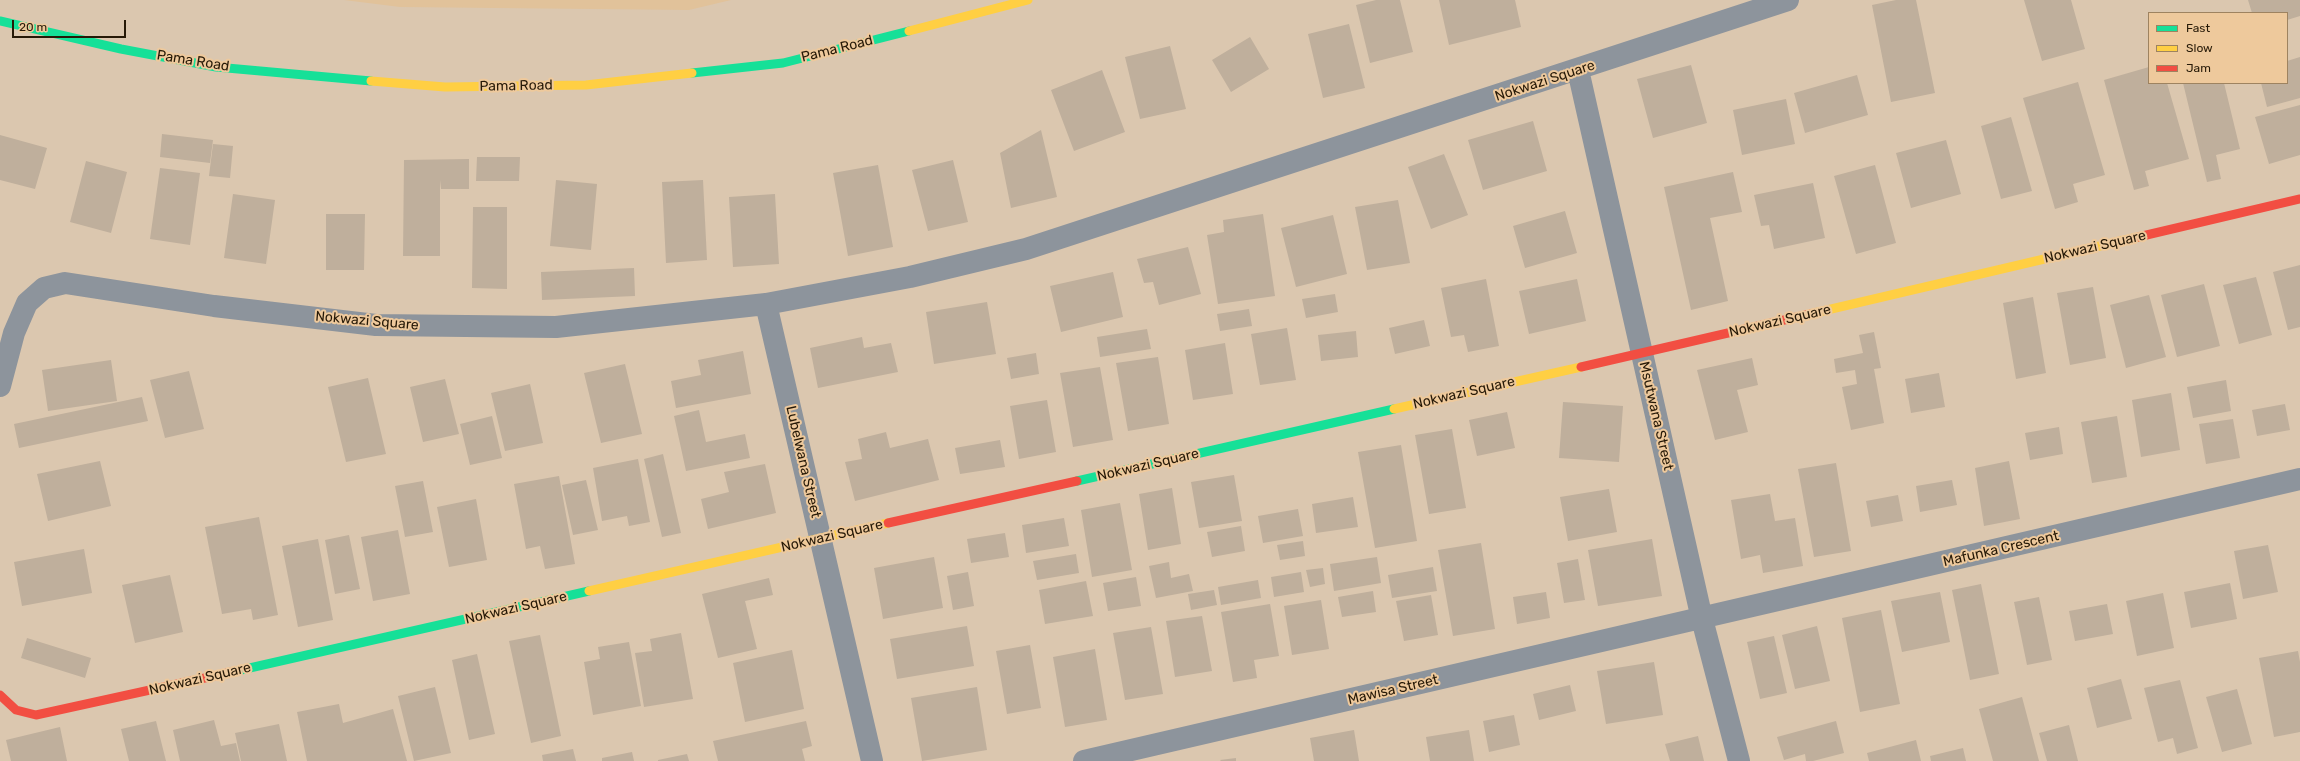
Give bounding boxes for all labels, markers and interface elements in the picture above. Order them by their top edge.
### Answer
scale bar [14,12,128,38]
legend [2148,12,2288,84]
text: 20 m [19,20,47,34]
text: Fast [2186,21,2210,35]
street label: Pama Road [799,32,875,66]
text: Slow [2186,41,2213,55]
street label: Pama Road [155,47,231,75]
street label: Nokwazi Square [1493,57,1597,105]
text: Jam [2186,61,2211,75]
street label: Pama Road [479,77,553,95]
street label: Nokwazi Square [2042,227,2148,267]
street label: Nokwazi Square [1727,301,1833,341]
street label: Nokwazi Square [315,308,419,334]
street label: Msutwana Street [1635,360,1677,472]
street label: Nokwazi Square [1411,373,1517,413]
street label: Lubelwana Street [782,404,824,520]
street label: Nokwazi Square [1095,445,1201,485]
street label: Nokwazi Square [779,516,885,556]
street label: Mafunka Crescent [1942,528,2060,570]
street label: Nokwazi Square [463,588,569,628]
street label: Nokwazi Square [147,659,253,699]
street label: Mawisa Street [1346,671,1440,709]

